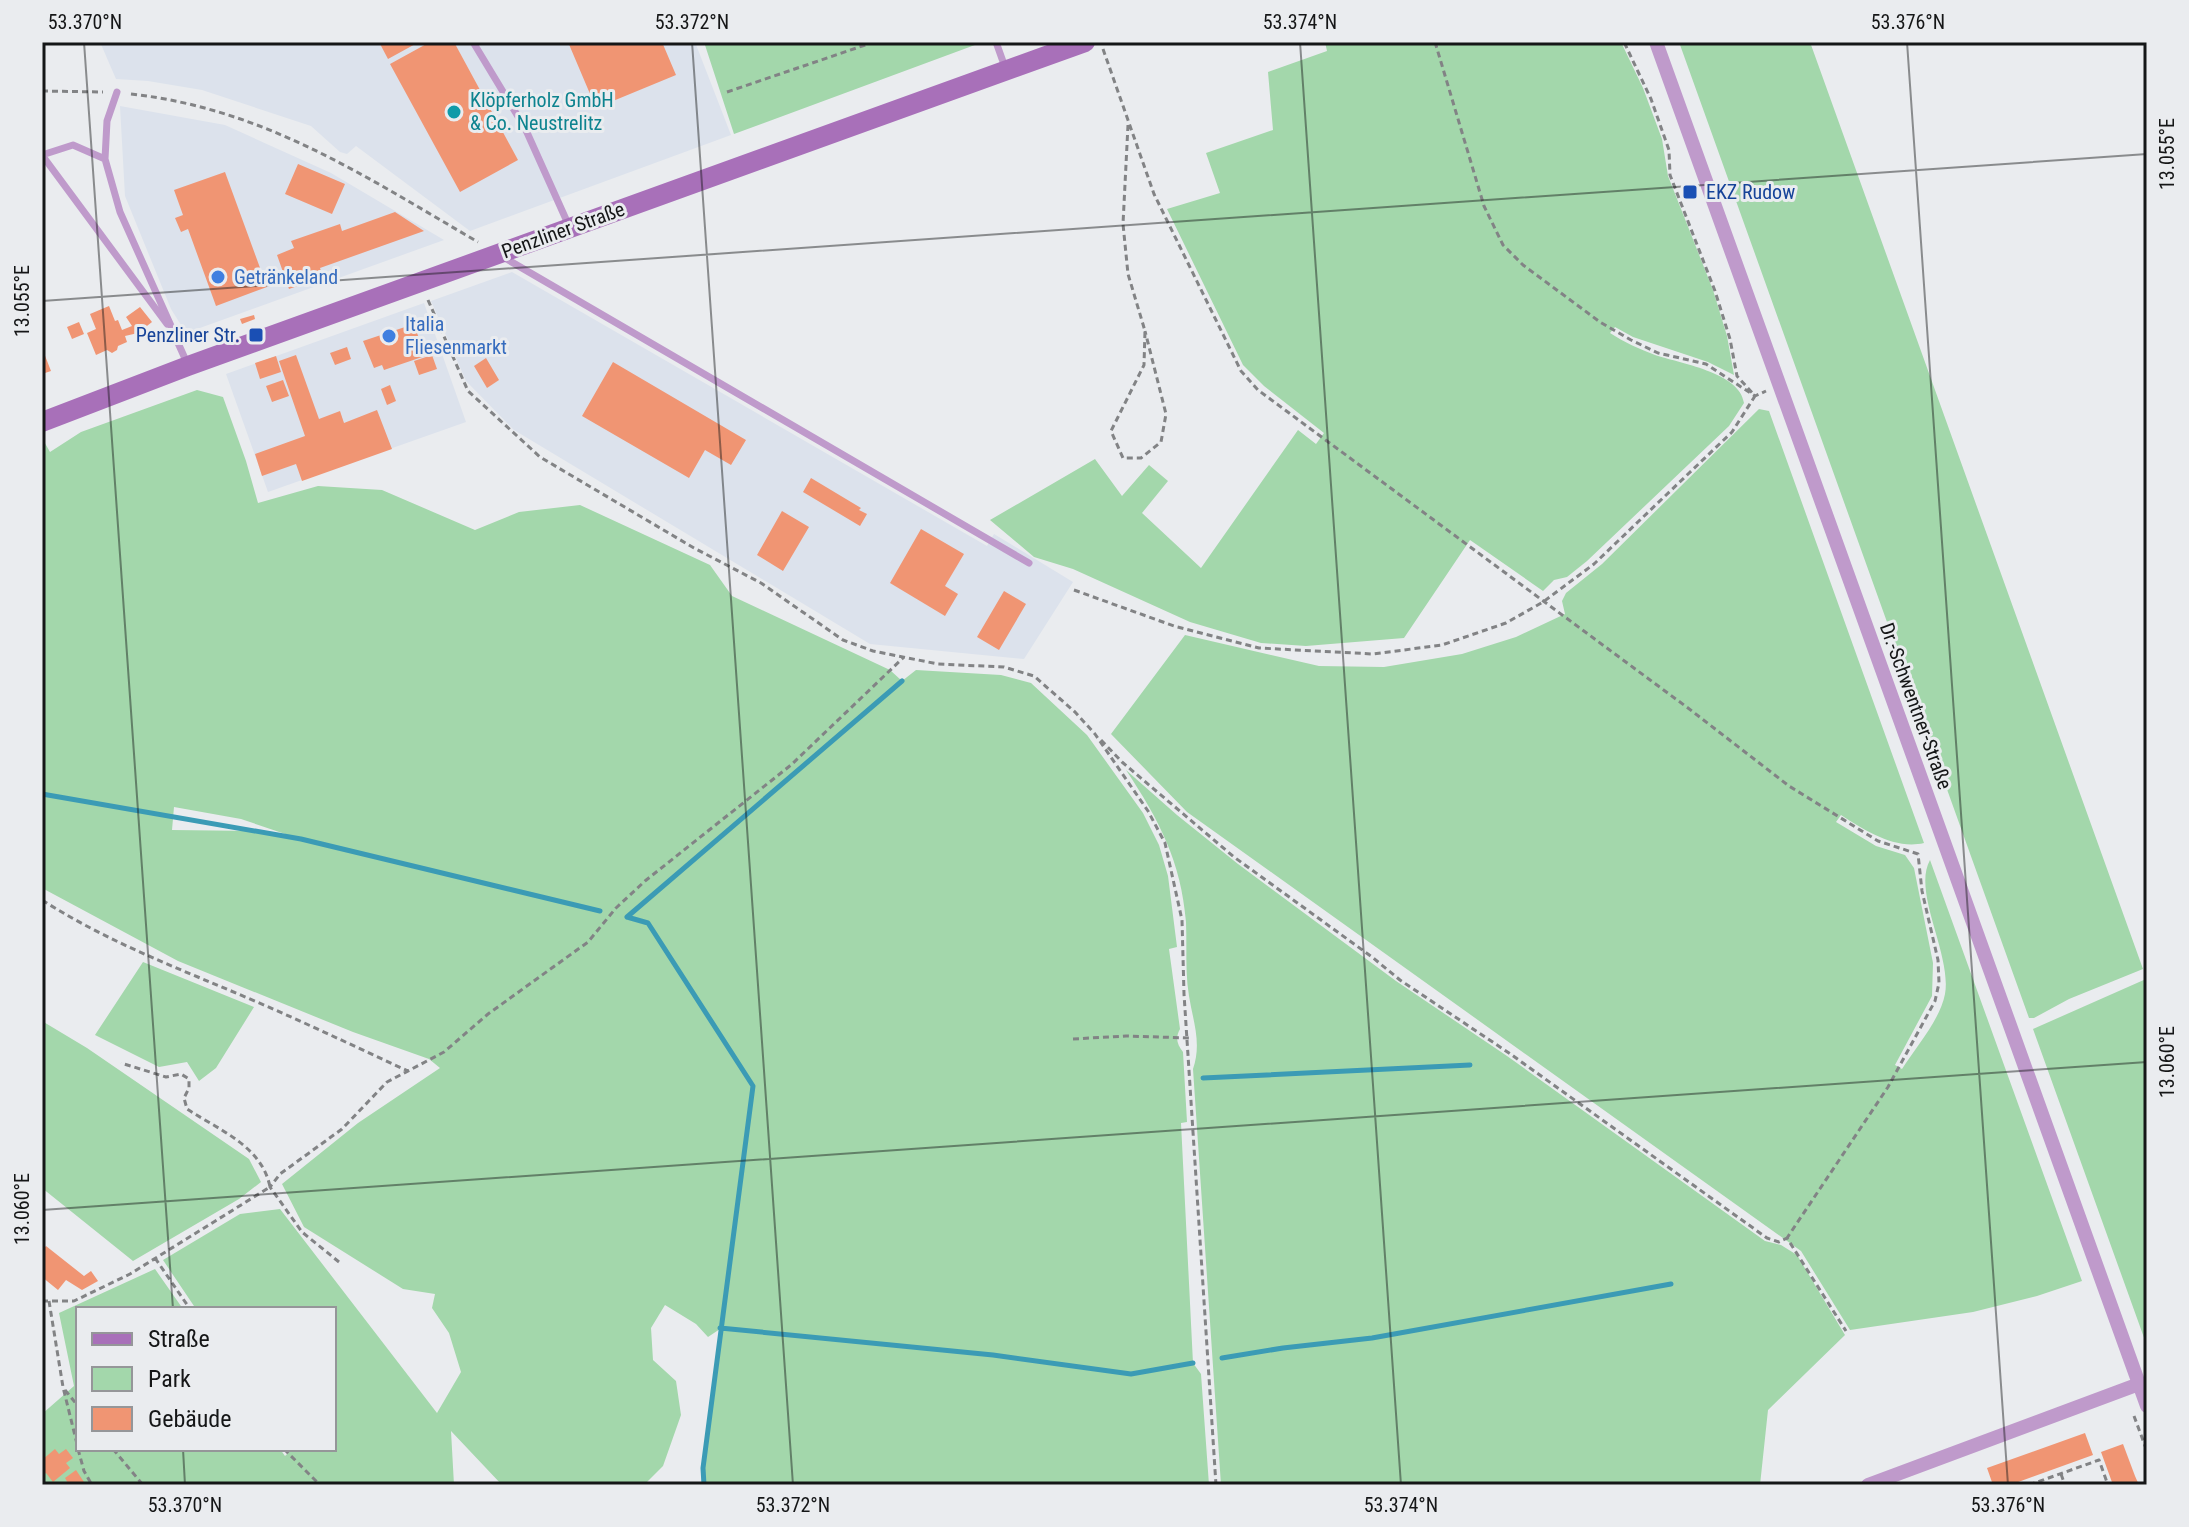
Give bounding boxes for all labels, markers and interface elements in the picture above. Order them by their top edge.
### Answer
text: 53.370°N [48,10,122,34]
text: 53.372°N [655,10,729,34]
text: 53.374°N [1263,10,1337,34]
text: 53.376°N [1871,10,1945,34]
place label: Klöpferholz GmbH & Co. Neustrelitz [470,88,614,135]
marker: Klöpferholz GmbH & Co. Neustrelitz [445,103,463,121]
text: 13.055°E [2155,118,2179,190]
place label: EKZ Rudow [1706,180,1795,204]
marker: EKZ Rudow [1681,183,1699,201]
street label: Penzliner Straße [498,197,628,263]
text: 13.055°E [10,265,34,337]
place label: Getränkeland [234,265,338,289]
marker: Getränkeland [209,268,227,286]
place label: Italia Fliesenmarkt [405,312,507,359]
place label: Penzliner Str. [136,323,240,347]
marker: Penzliner Str. [247,326,265,344]
marker: Italia Fliesenmarkt [380,327,398,345]
street label: Dr.-Schwentner-Straße [1875,620,1957,792]
text: 13.060°E [2155,1026,2179,1098]
text: 13.060°E [10,1173,34,1245]
legend [76,1307,336,1451]
text: Straße [148,1325,210,1353]
text: Park [148,1365,191,1393]
text: Gebäude [148,1405,232,1433]
text: 53.370°N [148,1493,222,1517]
text: 53.372°N [756,1493,830,1517]
text: 53.374°N [1364,1493,1438,1517]
text: 53.376°N [1971,1493,2045,1517]

